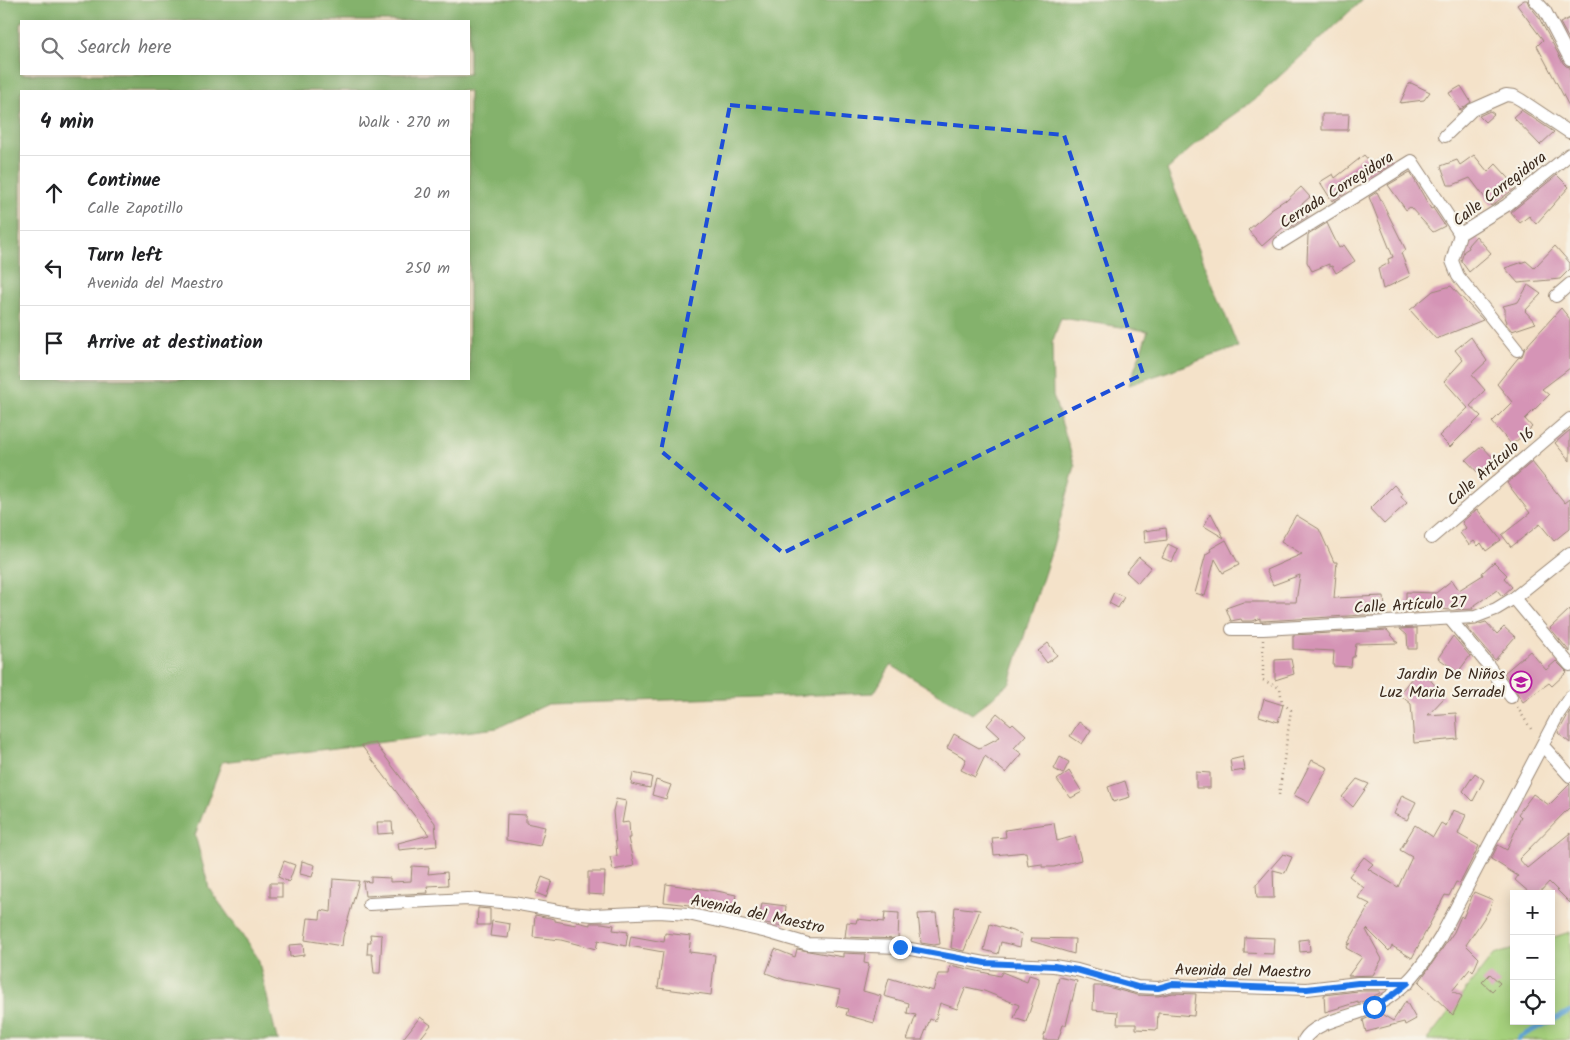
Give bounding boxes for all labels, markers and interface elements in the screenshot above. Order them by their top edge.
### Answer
search box [20,20,470,75]
text: Search here [78,33,172,63]
icon: search [38,34,66,62]
text: 4 min [40,106,94,139]
text: Walk · 270 m [358,110,450,135]
street label: Cerrada Corregidora [1275,145,1399,236]
street label: Calle Corregidora [1447,145,1552,233]
text: Continue [87,166,160,196]
icon: ahead [40,179,68,207]
text: 20 m [414,181,450,206]
text: Calle Zapotillo [87,196,183,221]
text: Turn left [87,241,162,271]
icon: left [40,254,68,282]
text: 250 m [405,256,450,281]
text: Avenida del Maestro [87,271,223,296]
text: Arrive at destination [87,328,263,358]
icon: arrive [40,329,68,357]
street label: Calle Artículo 16 [1441,422,1541,513]
street label: Calle Artículo 27 [1353,590,1468,621]
place label: Jardin De Niños Luz Maria Serradel [1379,662,1505,705]
school or university icon: Jardin De Niños Luz Maria Serradel [1509,670,1533,694]
street label: Avenida del Maestro [688,888,827,941]
map controls [1510,890,1555,1025]
button: + [1510,890,1555,935]
button: − [1510,935,1555,980]
route end [889,936,912,959]
street label: Avenida del Maestro [1175,958,1311,985]
button: locate [1510,980,1555,1025]
route start [1363,996,1386,1019]

